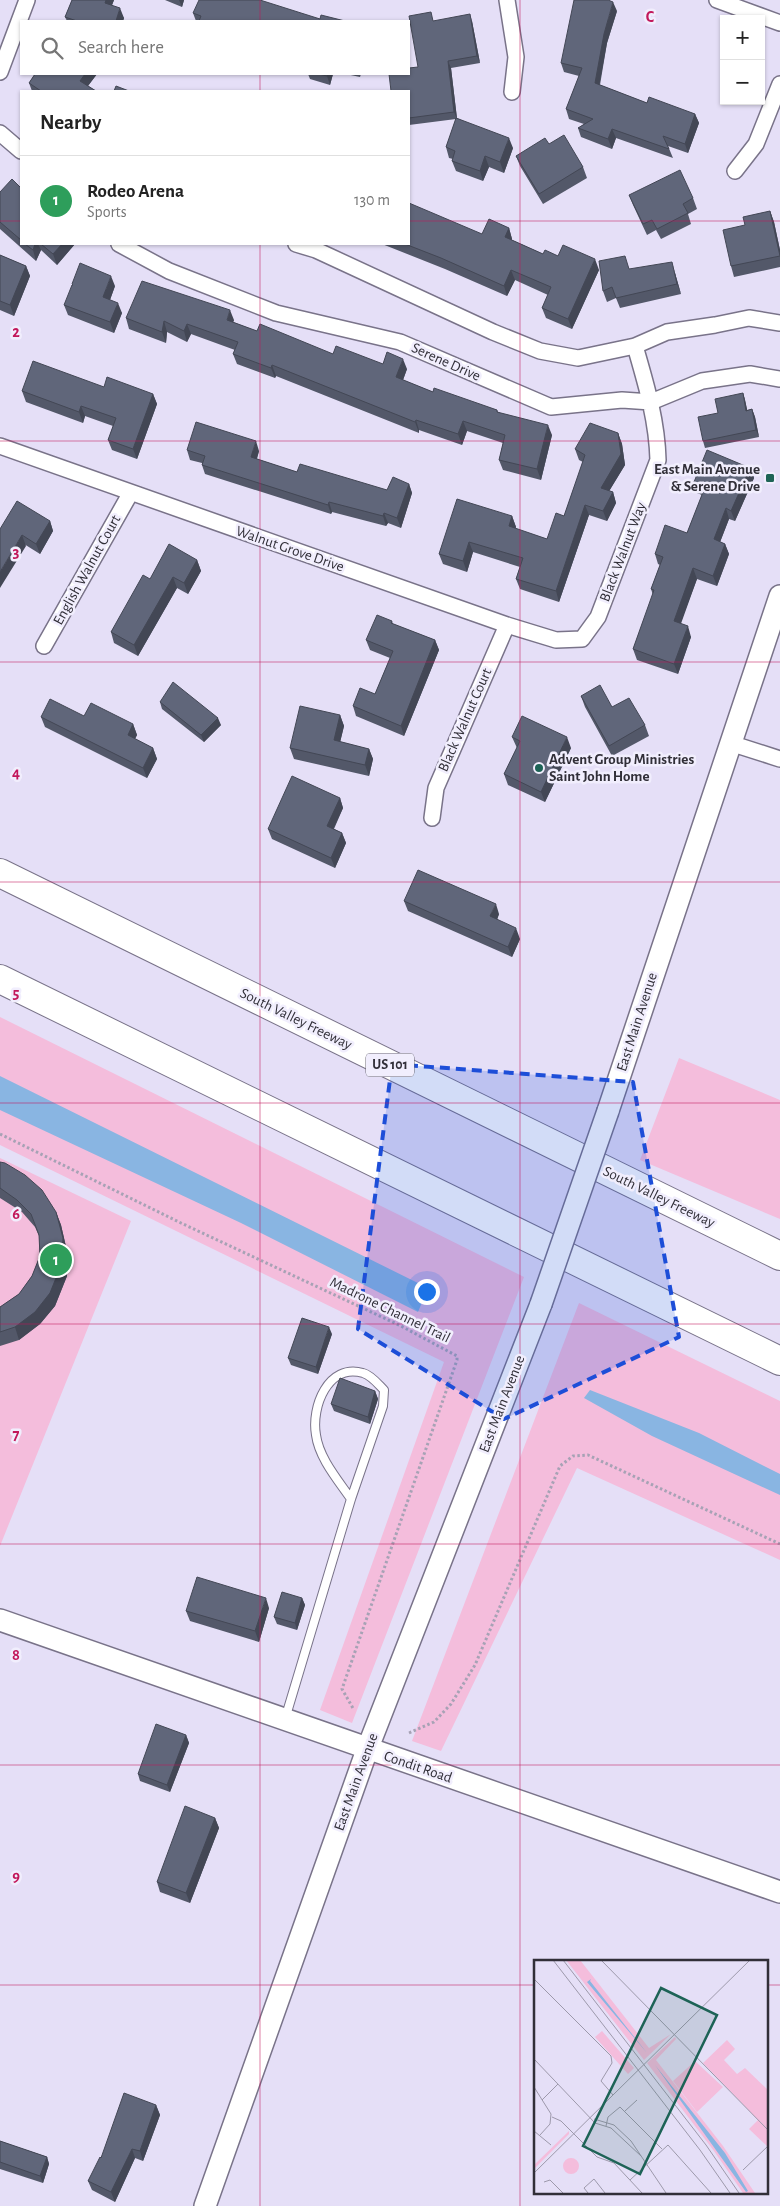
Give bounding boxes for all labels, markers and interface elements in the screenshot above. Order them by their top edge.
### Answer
text: C [646,9,655,25]
map controls [720,15,765,105]
button: + [720,15,765,60]
search box [20,20,410,75]
icon: search [38,34,66,62]
text: Search here [78,38,164,57]
button: − [720,60,765,105]
text: Nearby [40,112,101,133]
text: Rodeo Arena [87,182,184,201]
text: 1 [53,192,59,208]
text: 130 m [354,192,390,208]
text: Sports [87,204,127,220]
text: 2 [12,324,20,340]
street label: Serene Drive [409,340,483,384]
place label: East Main Avenue & Serene Drive [654,462,760,494]
marker: East Main Avenue & Serene Drive [764,472,776,484]
street label: Black Walnut Way [597,500,649,604]
street label: English Walnut Court [51,512,124,627]
street label: Walnut Grove Drive [234,523,346,575]
text: 3 [13,544,20,560]
street label: Black Walnut Court [435,666,495,774]
place label: Advent Group Ministries Saint John Home [549,752,694,784]
marker: Advent Group Ministries Saint John Home [533,762,545,774]
text: 4 [12,765,20,781]
street label: East Main Avenue [614,971,660,1073]
text: 5 [13,985,20,1001]
street label: South Valley Freeway [238,985,355,1053]
road number: US 101 [366,1054,414,1076]
street label: South Valley Freeway [601,1163,718,1231]
text: 6 [12,1206,20,1222]
pin: 1 [40,1241,72,1279]
street label: Madrone Channel Trail [328,1274,452,1346]
your location [414,1279,440,1305]
street label: East Main Avenue [477,1353,527,1455]
text: 7 [13,1427,20,1443]
text: 8 [12,1647,20,1663]
street label: East Main Avenue [331,1731,381,1833]
street label: Condit Road [382,1748,454,1786]
text: 9 [12,1868,20,1884]
inset map [534,1960,768,2194]

